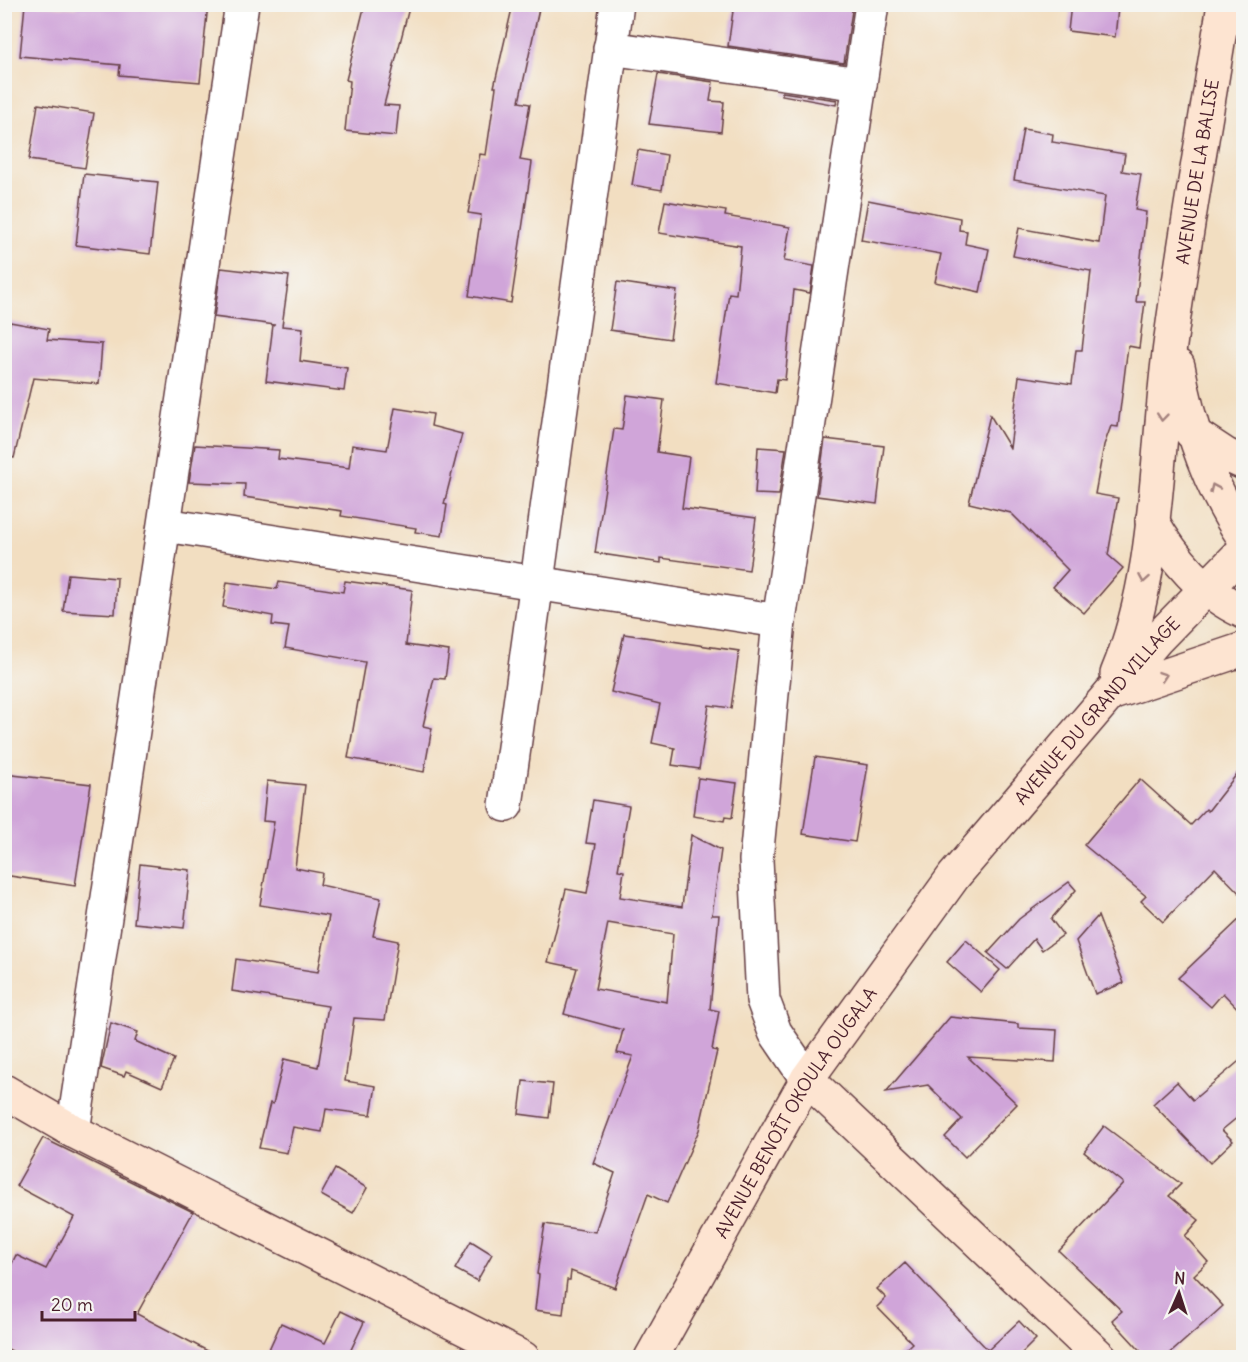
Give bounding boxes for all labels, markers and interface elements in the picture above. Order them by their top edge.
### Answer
street label: AVENUE DE LA BALISE [1170,77,1223,266]
one-way arrow [1156,413,1169,422]
one-way arrow [1210,483,1222,494]
one-way arrow [1139,574,1151,583]
street label: AVENUE DU GRAND VILLAGE [1009,611,1184,809]
one-way arrow [1157,671,1168,683]
street label: AVENUE BENOÎT OKOULA OUGALA [709,982,881,1242]
north arrow [1149,1263,1209,1323]
text: N [1174,1268,1186,1288]
scale bar [42,1284,135,1322]
text: 20 m [51,1293,93,1316]

